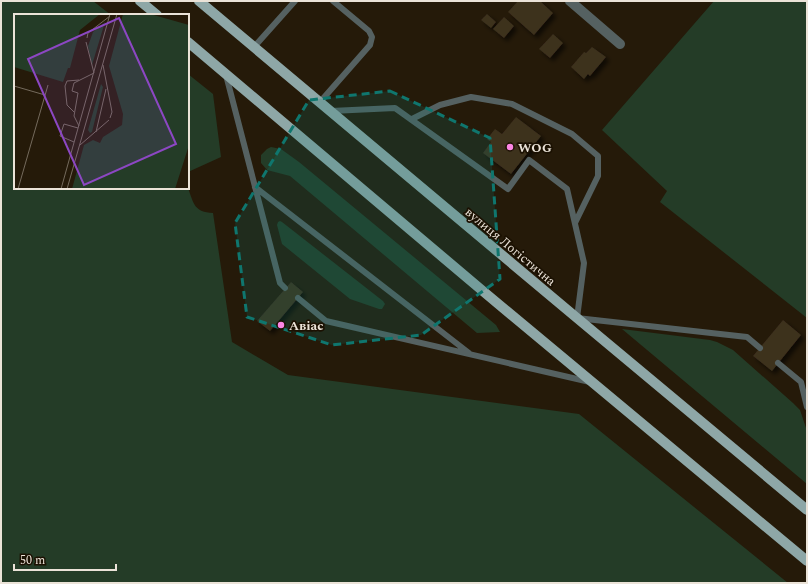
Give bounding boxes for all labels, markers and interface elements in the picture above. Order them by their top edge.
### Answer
inset map [14,14,189,189]
place label: WOG [518,138,552,158]
marker: WOG [505,142,515,152]
street label: вулиця Логістична [460,203,561,291]
place label: Авіас [289,316,323,336]
marker: Авіас [276,320,286,330]
scale bar [14,546,116,572]
text: 50 m [20,551,45,570]

